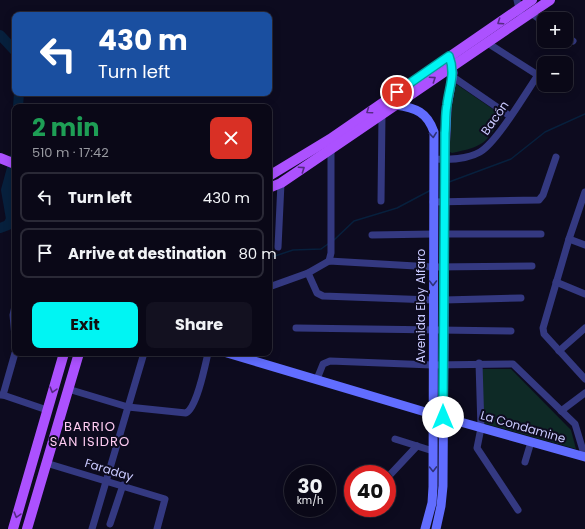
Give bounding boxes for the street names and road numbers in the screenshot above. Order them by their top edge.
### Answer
street label: Bacón [477,97,512,138]
street label: Avenida Eloy Alfaro [412,249,429,363]
street label: La Condamine [479,406,568,447]
street label: Faraday [83,454,136,485]

